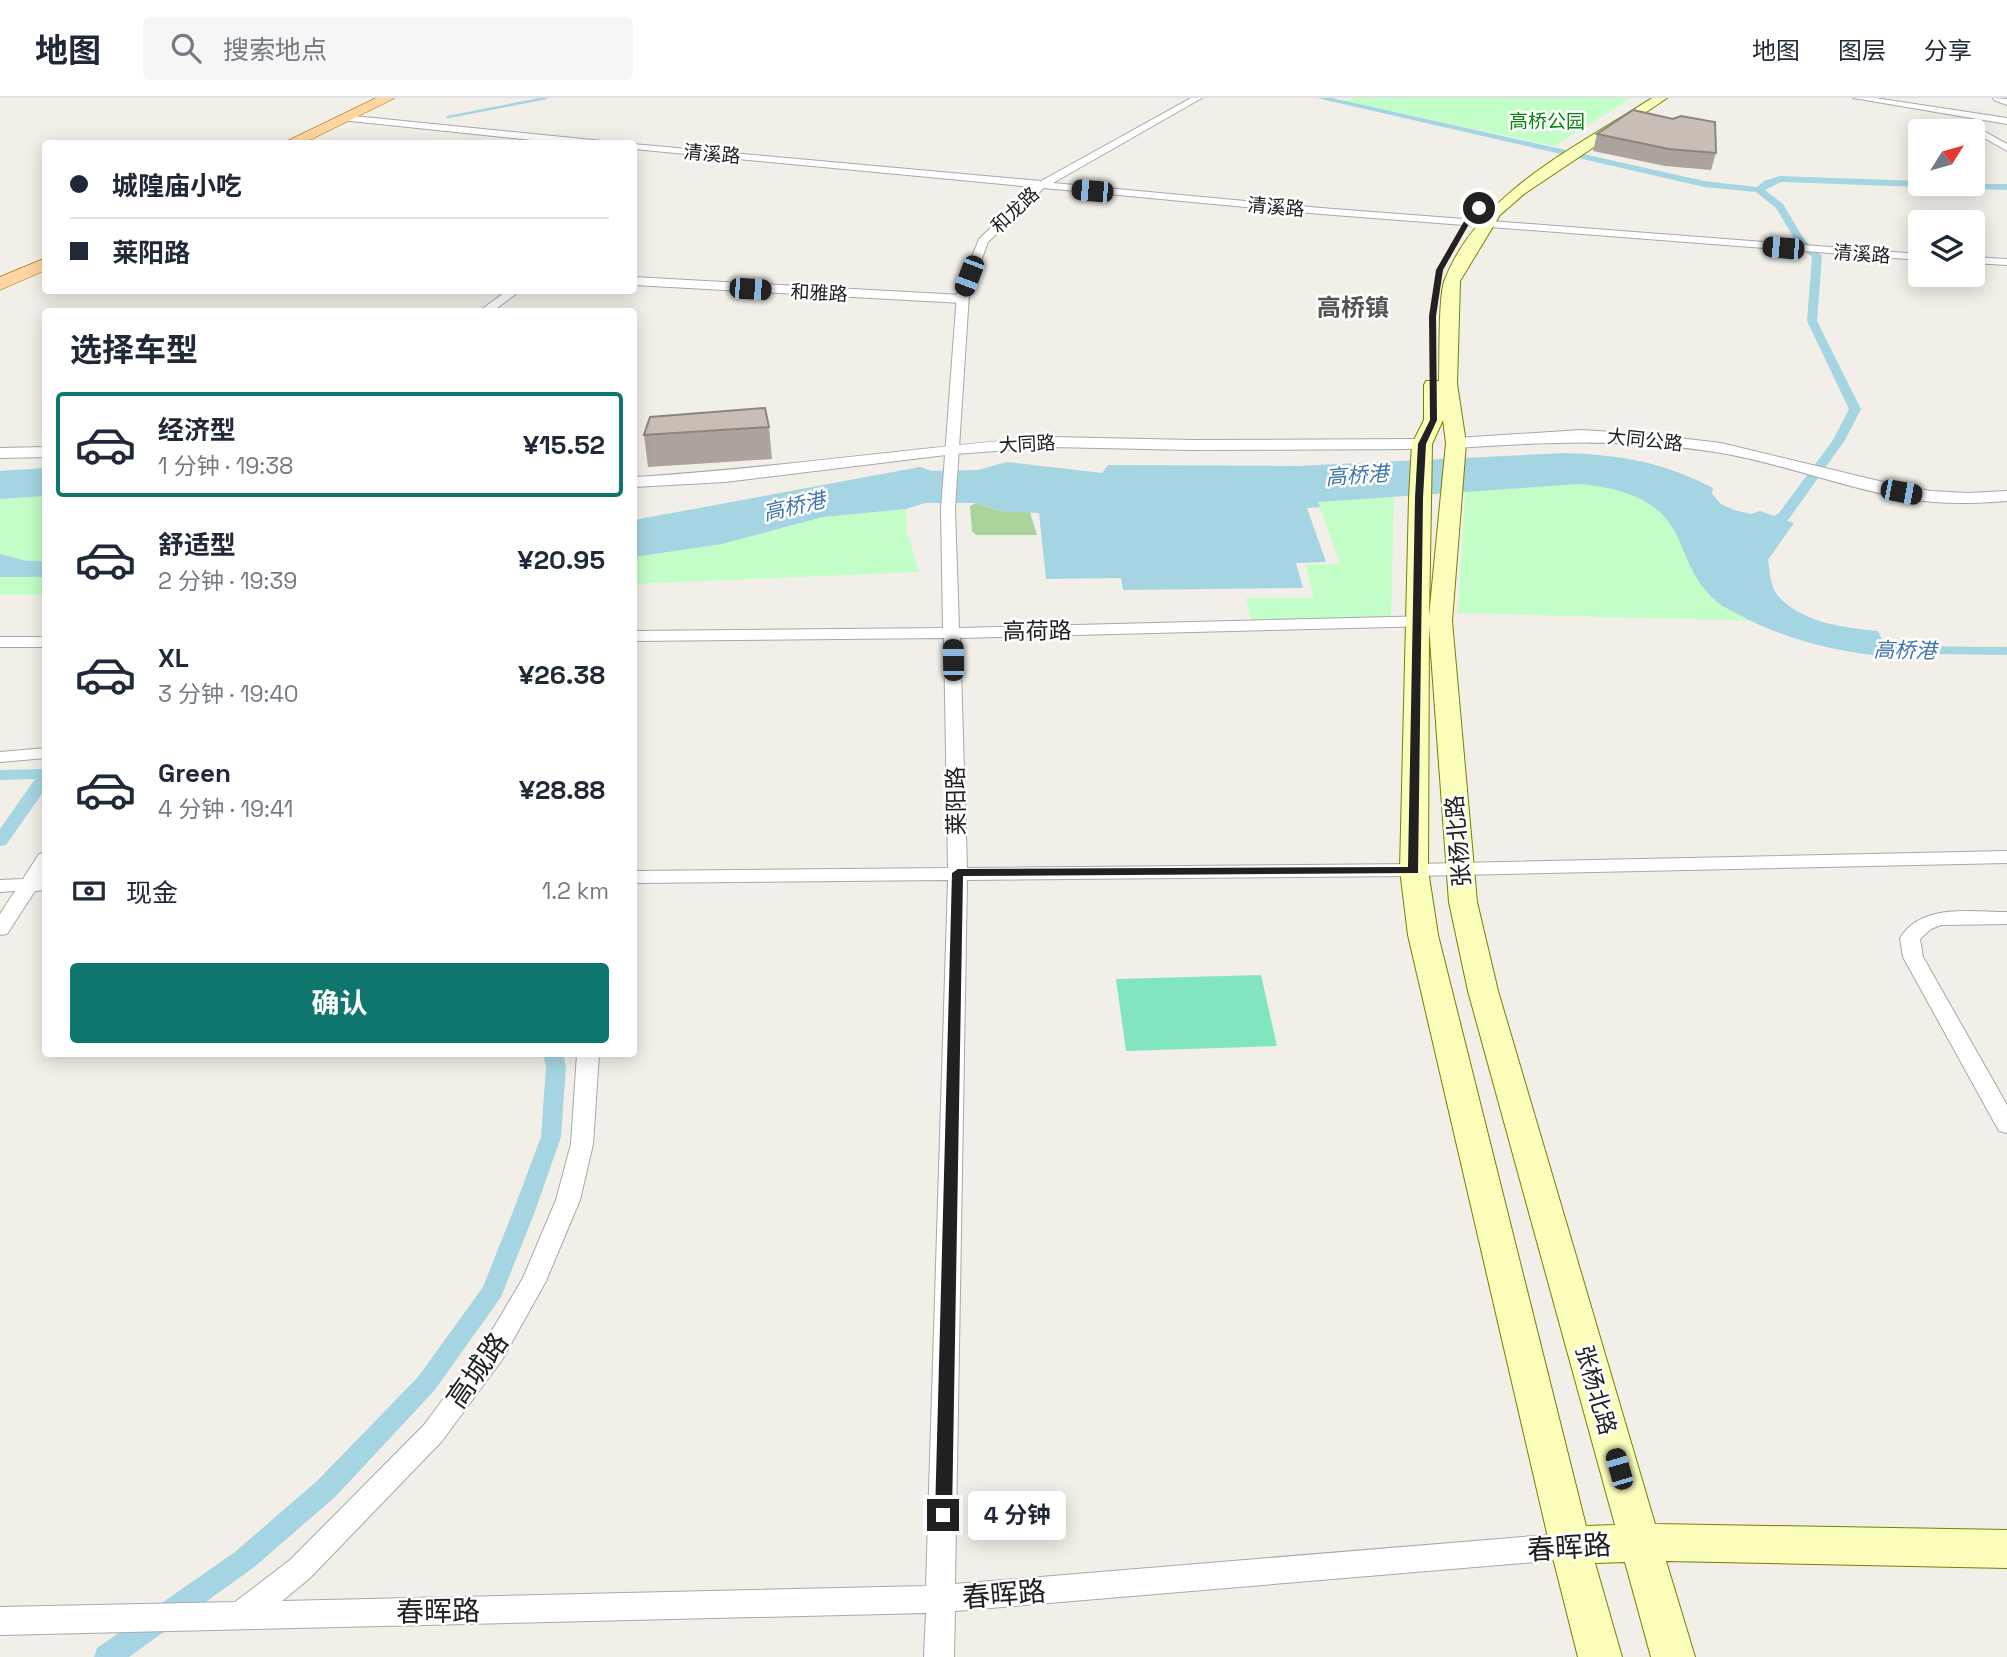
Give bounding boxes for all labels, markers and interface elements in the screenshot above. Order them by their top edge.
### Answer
search box [143,17,633,80]
icon: search [167,29,205,67]
text: 地图 [35,30,101,72]
text: 搜索地点 [223,33,327,67]
text: 地图 [1752,35,1800,66]
text: 图层 [1838,35,1886,66]
text: 分享 [1924,35,1972,66]
park label: 高桥公园 [1509,109,1585,134]
north arrow [1908,119,1984,196]
map controls [1908,119,1985,287]
street label: 清溪路 [683,139,741,169]
text: 城隍庙小吃 [112,169,242,203]
car [1071,179,1114,203]
street label: 和龙路 [986,181,1044,239]
street label: 清溪路 [1247,192,1305,222]
route start [1463,192,1495,224]
button: layers [1908,210,1985,287]
text: 莱阳路 [112,236,190,270]
car [1762,236,1805,260]
street label: 清溪路 [1833,240,1891,268]
car [952,253,987,299]
car [729,277,772,301]
street label: 和雅路 [790,279,848,307]
district label: 高桥镇 [1317,292,1389,323]
text: 选择车型 [70,330,198,370]
icon: car [74,413,137,476]
text: 经济型 [158,413,236,447]
street label: 大同公路 [1606,424,1684,456]
text: ¥15.52 [523,428,605,462]
street label: 大同路 [998,430,1056,458]
text: 1 分钟 · 19:38 [158,451,293,481]
water label: 高桥港 [1325,459,1392,491]
car [1879,478,1924,506]
water label: 高桥港 [760,485,831,526]
icon: car [74,528,137,591]
text: 舒适型 [158,528,236,562]
text: ¥20.95 [518,543,605,577]
text: 2 分钟 · 19:39 [158,566,297,596]
street label: 高荷路 [1002,615,1072,647]
water label: 高桥港 [1873,636,1940,664]
car [943,639,964,681]
text: XL [158,641,189,675]
icon: car [74,643,137,706]
text: ¥26.38 [518,658,605,692]
text: 3 分钟 · 19:40 [158,679,299,709]
text: Green [158,756,231,790]
icon: car [74,758,137,821]
street label: 莱阳路 [940,766,972,836]
text: ¥28.88 [519,773,605,807]
text: 4 分钟 · 19:41 [158,794,293,824]
street label: 张杨北路 [1439,794,1477,888]
icon: cash [70,872,108,910]
text: 现金 [126,876,178,910]
text: 1.2 km [542,876,609,906]
button: 确认 [70,963,609,1043]
street label: 高城路 [438,1325,516,1415]
street label: 张杨北路 [1569,1342,1623,1438]
car [1604,1446,1635,1492]
callout: 4 分钟 [968,1490,1066,1540]
route end [927,1499,959,1531]
text: 4 分钟 [984,1500,1050,1530]
street label: 春晖路 [1526,1526,1612,1568]
street label: 春晖路 [961,1572,1047,1616]
street label: 春晖路 [396,1592,480,1630]

